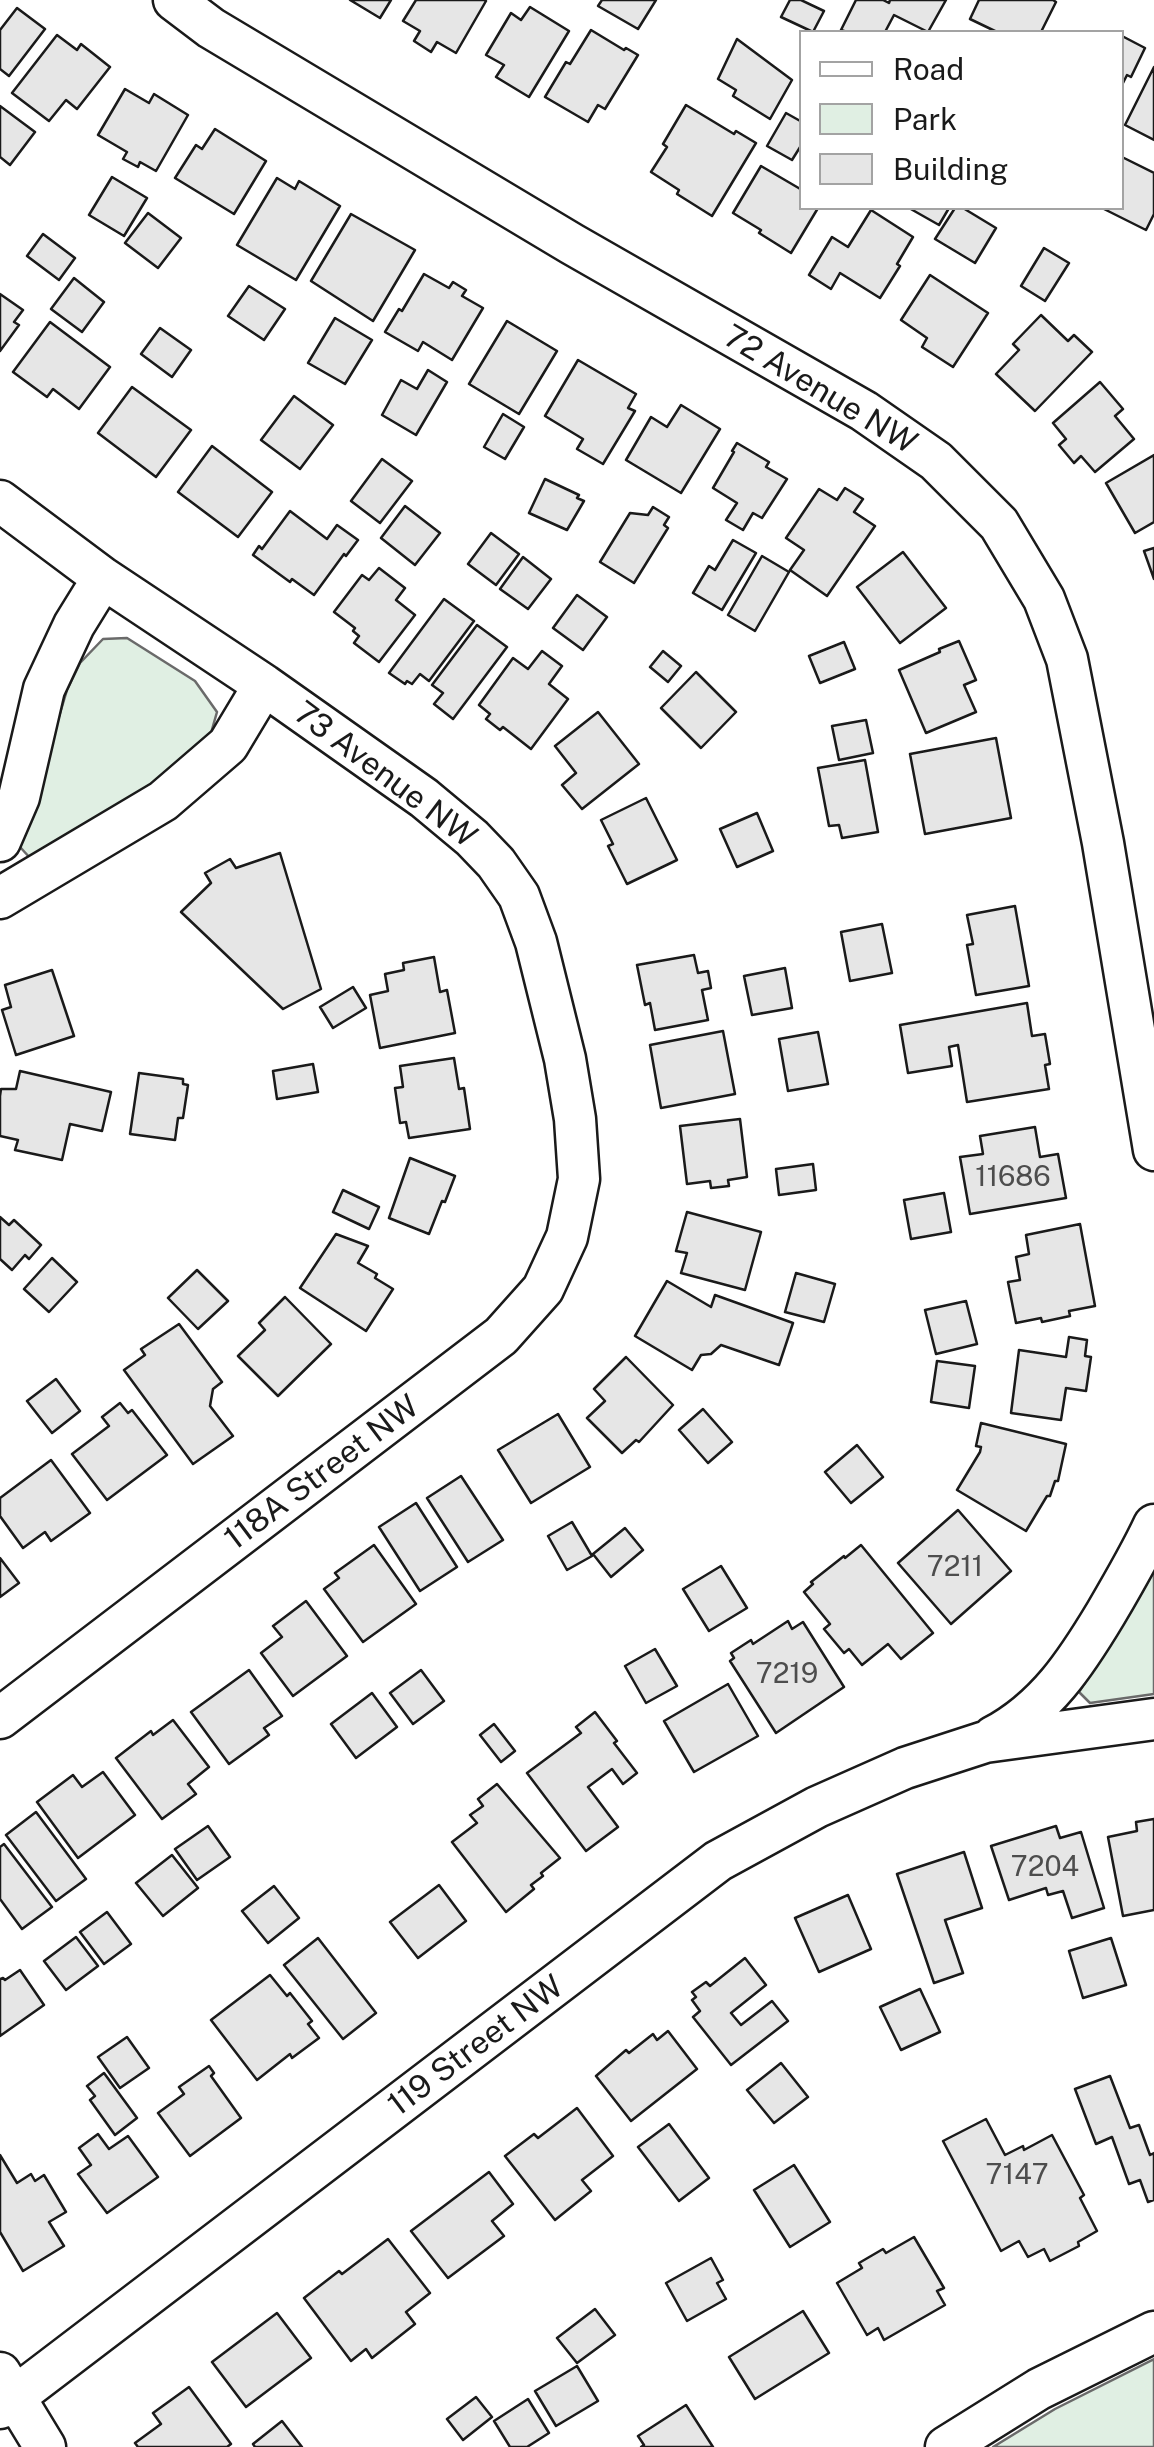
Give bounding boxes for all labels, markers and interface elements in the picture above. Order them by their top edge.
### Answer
legend [799,30,1124,210]
text: Road [893,51,964,87]
text: Park [893,101,957,137]
text: Building [893,151,1008,187]
street label: 72 Avenue NW [716,317,924,463]
street label: 73 Avenue NW [286,694,484,856]
house number: 11686 [975,1160,1051,1194]
street label: 118A Street NW [217,1388,427,1558]
house number: 7211 [927,1550,983,1584]
house number: 7219 [756,1657,818,1691]
house number: 7204 [1011,1850,1079,1884]
street label: 119 Street NW [381,1968,571,2124]
house number: 7147 [985,2158,1049,2192]

